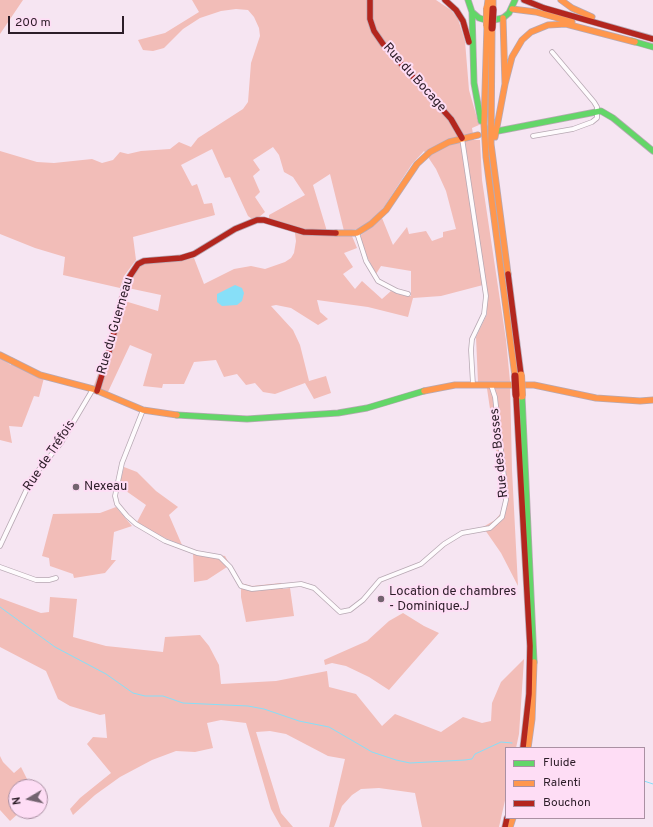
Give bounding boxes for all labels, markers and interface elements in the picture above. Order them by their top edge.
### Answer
scale bar [10,8,126,34]
text: 200 m [15,15,51,31]
street label: Rue du Bocage [379,40,449,116]
street label: Rue du Guerneau [95,276,137,376]
street label: Rue des Bosses [488,407,512,499]
street label: Rue de Tréfois [21,418,79,494]
place label: Nexeau [84,479,127,495]
marker: Nexeau [71,482,81,492]
place label: Location de chambres - Dominique.J [389,584,516,615]
marker: Location de chambres - Dominique.J [376,594,386,604]
legend [505,747,645,819]
text: Fluide [543,755,576,771]
text: Ralenti [543,775,581,791]
north arrow [8,779,48,819]
text: Bouchon [543,795,591,811]
text: N [10,796,25,806]

